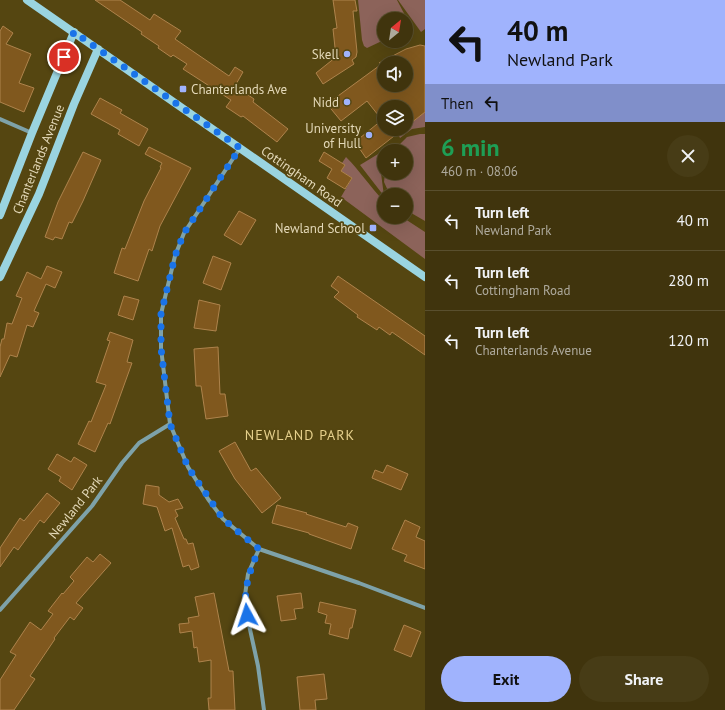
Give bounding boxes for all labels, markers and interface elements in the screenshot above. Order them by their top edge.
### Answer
north arrow [377,12,413,48]
map controls [377,12,413,224]
text: 40 m [507,12,568,49]
icon: left [441,16,493,68]
pin [47,40,81,74]
icon: arrive [53,46,75,68]
place label: Skell [312,46,339,63]
text: Newland Park [507,48,613,71]
marker: Skell [342,49,352,59]
button: sound [377,56,413,92]
place label: Chanterlands Ave [191,81,287,98]
marker: Chanterlands Ave [178,84,188,94]
icon: left [481,92,503,114]
place label: Nidd [313,94,339,111]
text: Then [441,94,473,113]
marker: Nidd [342,97,352,107]
button: layers [377,100,413,136]
street label: Chanterlands Avenue [9,102,68,217]
place label: University of Hull [305,120,361,152]
marker: University of Hull [364,130,374,140]
text: 6 min [441,132,500,163]
button: close [667,135,709,177]
street label: Cottingham Road [258,142,346,211]
button: + [377,144,413,180]
text: 460 m · 08:06 [441,163,518,180]
button: − [377,188,413,224]
text: Turn left [475,203,529,222]
icon: left [441,210,463,232]
text: 40 m [676,211,709,230]
place label: Newland School [275,220,365,237]
text: Newland Park [475,222,552,239]
marker: Newland School [368,223,378,233]
text: Turn left [475,263,529,282]
icon: left [441,270,463,292]
text: 280 m [668,271,709,290]
text: Cottingham Road [475,282,570,299]
text: Turn left [475,323,529,342]
icon: left [441,330,463,352]
text: 120 m [668,331,709,350]
text: Chanterlands Avenue [475,342,592,359]
district label: NEWLAND PARK [245,426,355,444]
street label: Newland Park [45,472,107,542]
position arrow [226,594,268,636]
button: Exit [441,656,571,702]
button: Share [579,656,709,702]

